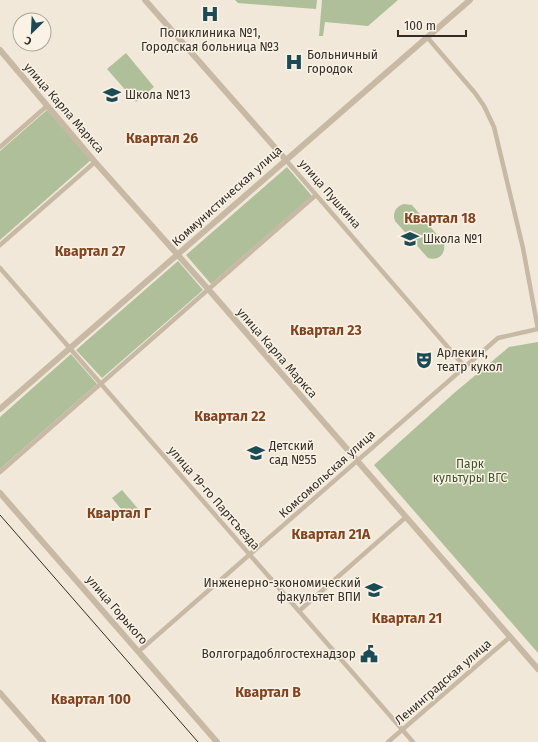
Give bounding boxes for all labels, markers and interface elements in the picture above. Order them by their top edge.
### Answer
hospital icon: Поликлиника №1, Городская больница №3 [200,4,220,24]
north arrow [12,12,52,52]
scale bar [398,12,466,38]
text: 100 m [404,19,436,33]
place label: Поликлиника №1, Городская больница №3 [141,26,279,54]
text: С [22,33,34,48]
place label: Больничный городок [307,48,378,76]
hospital icon: Больничный городок [284,52,304,72]
street label: улица Карла Маркса [21,60,107,156]
school or university icon: Школа №13 [102,85,122,105]
place label: Школа №13 [125,88,190,102]
district label: Квартал 26 [126,130,198,147]
street label: Коммунистическая улица [169,143,285,249]
street label: улица Пушкина [296,156,364,232]
district label: Квартал 18 [404,210,476,227]
school or university icon: Школа №1 [400,229,420,249]
place label: Школа №1 [423,232,482,246]
district label: Квартал 27 [55,243,126,260]
street label: улица Карла Маркса [234,305,320,401]
district label: Квартал 23 [290,322,362,339]
place label: Арлекин, театр кукол [437,346,503,374]
theatre icon: Арлекин, театр кукол [414,350,434,370]
district label: Квартал 22 [194,408,266,425]
street label: Комсомольская улица [276,427,378,521]
place label: Детский сад №55 [268,439,316,467]
street label: улица 19-го Партсъезда [165,443,263,553]
school or university icon: Детский сад №55 [246,443,266,463]
park label: Парк культуры ВГС [433,457,508,485]
district label: Квартал Г [87,505,152,522]
district label: Квартал 21А [292,526,371,543]
street label: улица Горького [83,573,151,647]
place label: Инженерно-экономический факультет ВПИ [203,576,361,604]
school or university icon: Инженерно-экономический факультет ВПИ [364,580,384,600]
district label: Квартал 21 [372,610,442,627]
street label: Ленинградская улица [392,636,494,728]
public building icon: Волгоградоблгостехнадзор [359,644,379,664]
place label: Волгоградоблгостехнадзор [202,647,356,661]
district label: Квартал В [235,684,301,701]
district label: Квартал 100 [51,691,131,708]

